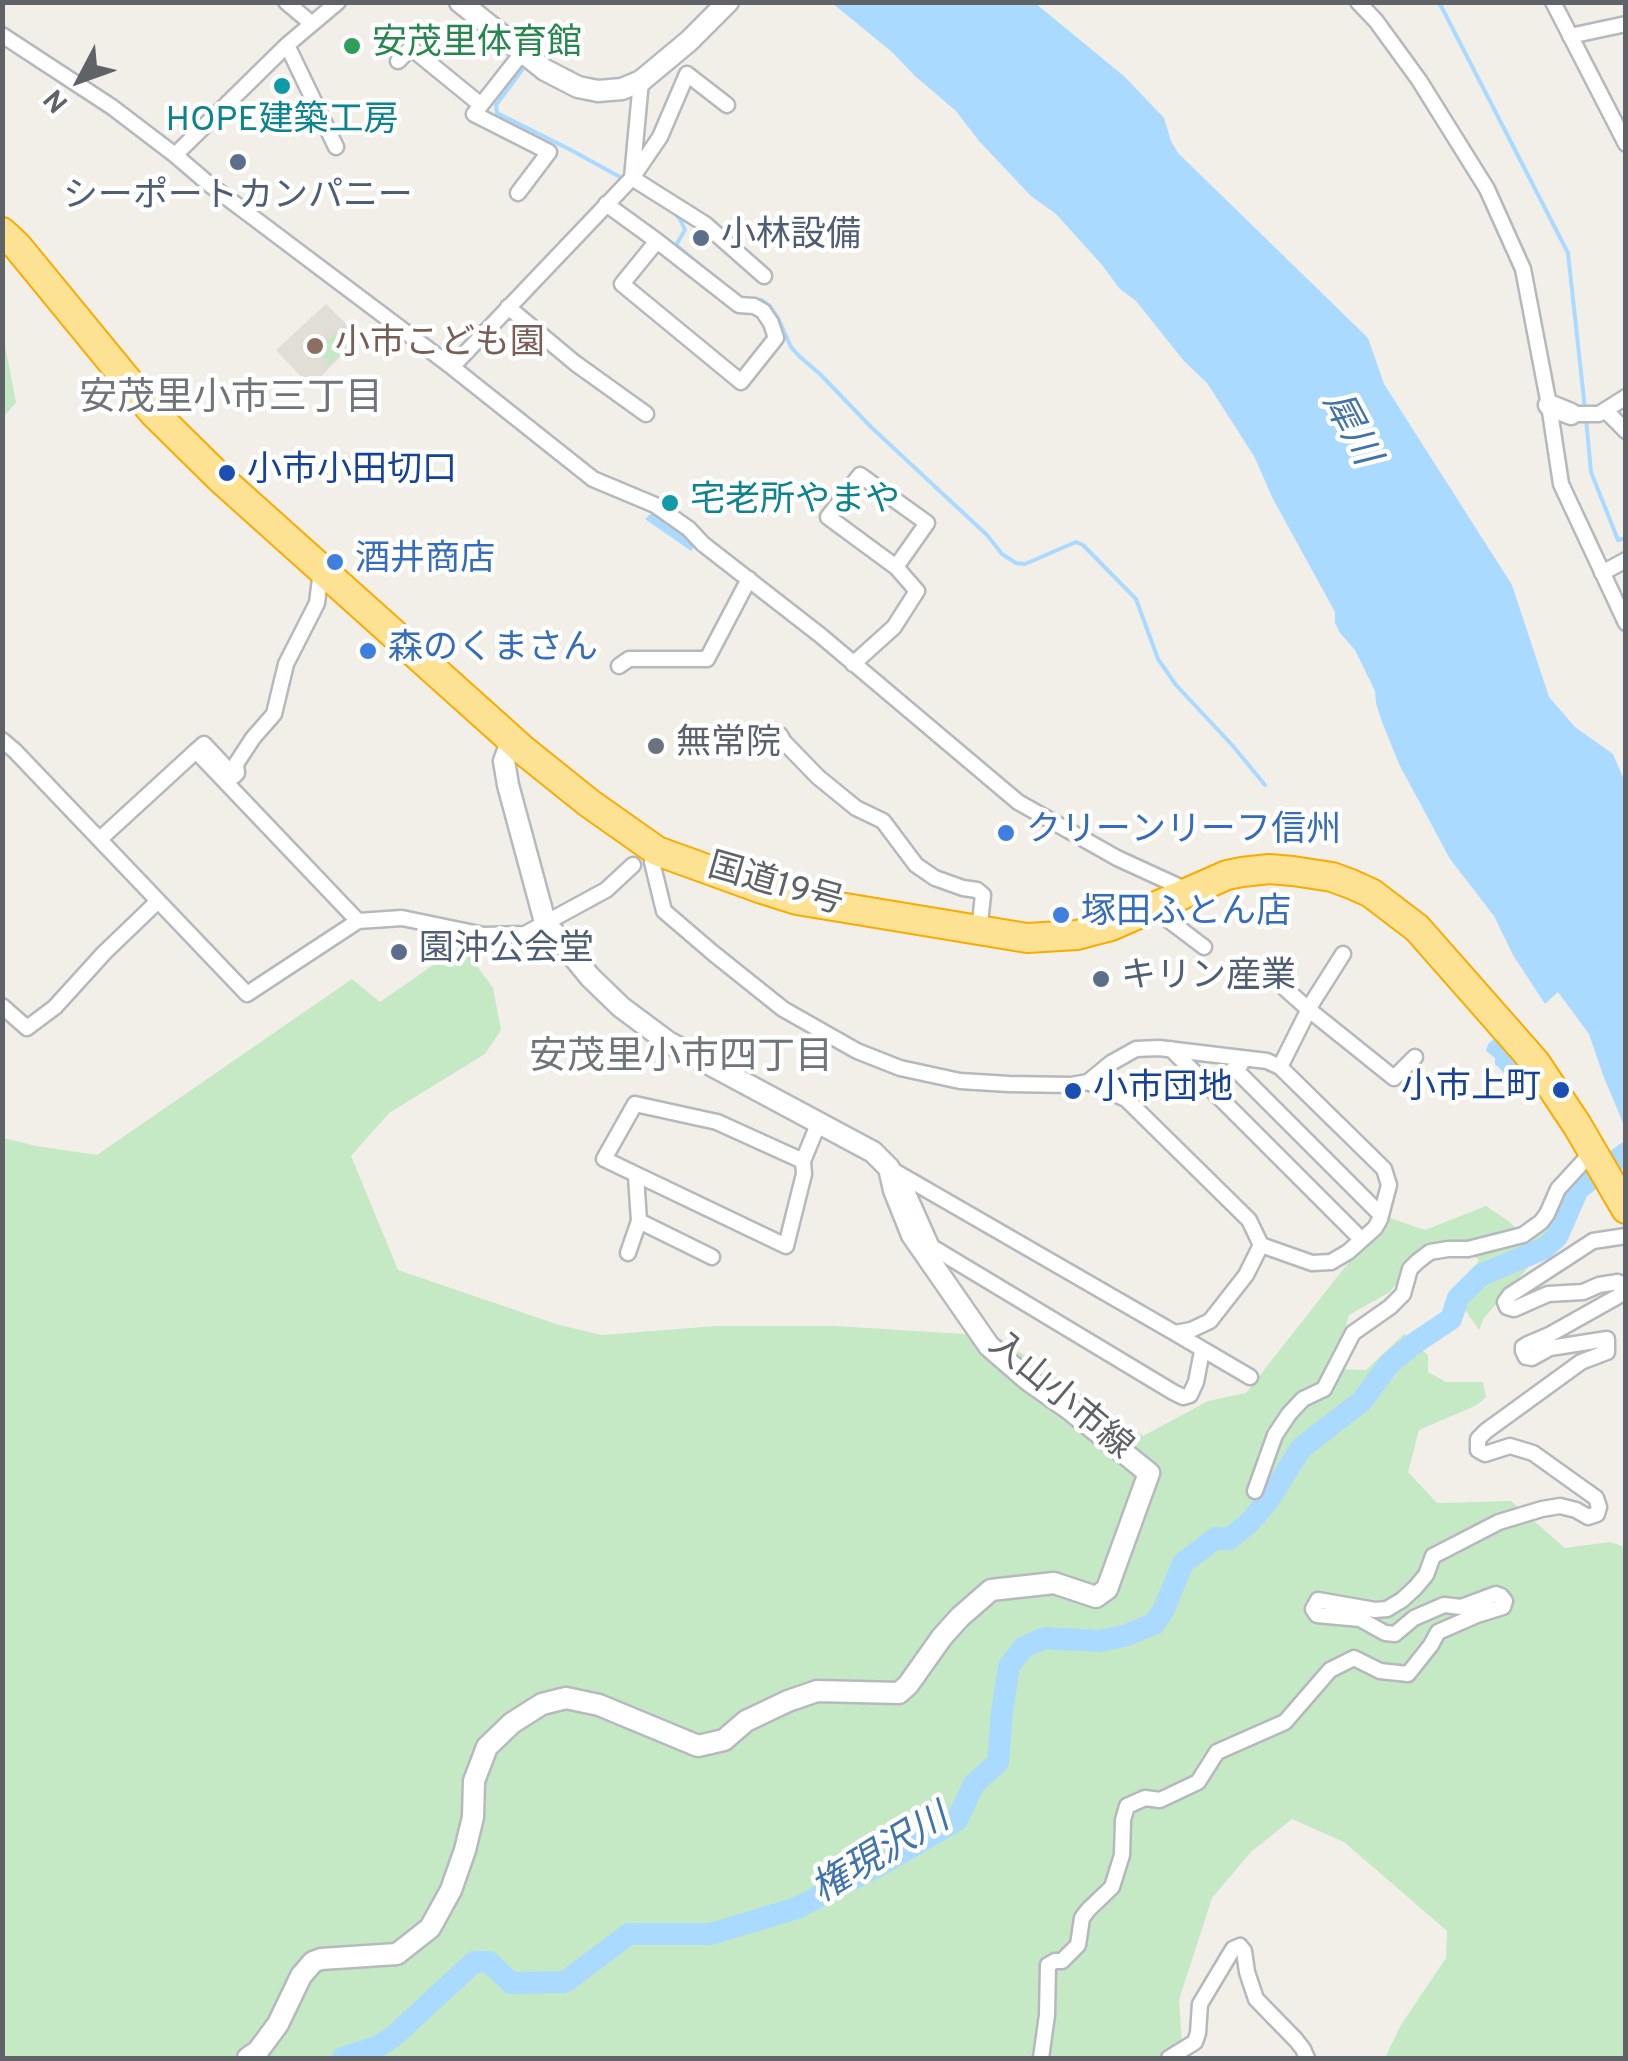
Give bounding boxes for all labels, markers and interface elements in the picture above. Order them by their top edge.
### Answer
place label: 安茂里体育館 [372,25,582,67]
north arrow [30,30,130,130]
marker: 安茂里体育館 [341,35,363,57]
marker: HOPE建築工房 [271,75,293,97]
text: N [37,80,78,119]
place label: HOPE建築工房 [166,102,398,144]
marker: シーポートカンパニー [227,151,249,173]
place label: シーポートカンパニー [63,178,413,220]
place label: 小林設備 [721,217,861,259]
marker: 小林設備 [690,227,712,249]
place label: 小市こども園 [335,325,545,367]
marker: 小市こども園 [304,335,326,357]
district label: 安茂里小市三丁目 [79,378,383,424]
water label: 犀川 [1310,386,1386,474]
place label: 小市小田切口 [247,452,457,494]
marker: 小市小田切口 [216,462,238,484]
place label: 宅老所やまや [690,482,900,524]
marker: 宅老所やまや [659,492,681,514]
place label: 酒井商店 [355,541,495,583]
marker: 酒井商店 [324,551,346,573]
place label: 森のくまさん [388,630,598,672]
marker: 森のくまさん [357,640,379,662]
place label: 無常院 [676,725,781,767]
marker: 無常院 [645,735,667,757]
place label: クリーンリーフ信州 [1026,812,1341,854]
marker: クリーンリーフ信州 [995,822,1017,844]
street label: 国道19号 [702,848,848,926]
place label: 塚田ふとん店 [1081,894,1291,936]
marker: 塚田ふとん店 [1050,904,1072,926]
place label: 園沖公会堂 [419,931,594,973]
marker: 園沖公会堂 [388,941,410,963]
place label: キリン産業 [1121,958,1296,1000]
marker: キリン産業 [1090,968,1112,990]
district label: 安茂里小市四丁目 [529,1037,833,1083]
place label: 小市上町 [1401,1069,1541,1111]
place label: 小市団地 [1093,1070,1233,1112]
marker: 小市上町 [1550,1079,1572,1101]
marker: 小市団地 [1062,1080,1084,1102]
street label: 入山小市線 [978,1326,1140,1470]
water label: 権現沢川 [805,1798,959,1916]

